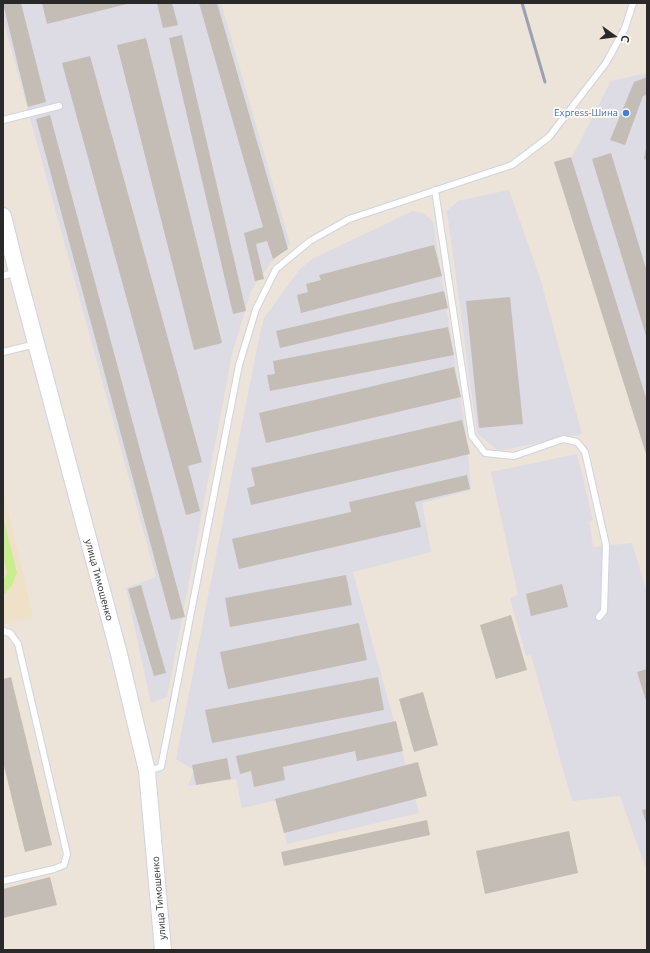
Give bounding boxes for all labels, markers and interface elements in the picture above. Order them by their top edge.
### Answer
north arrow [594,16,634,56]
text: С [619,34,632,44]
place label: Express-Шина [554,107,618,119]
marker: Express-Шина [621,108,631,118]
street label: улица Тимошенко [82,538,116,622]
street label: улица Тимошенко [149,856,169,940]

